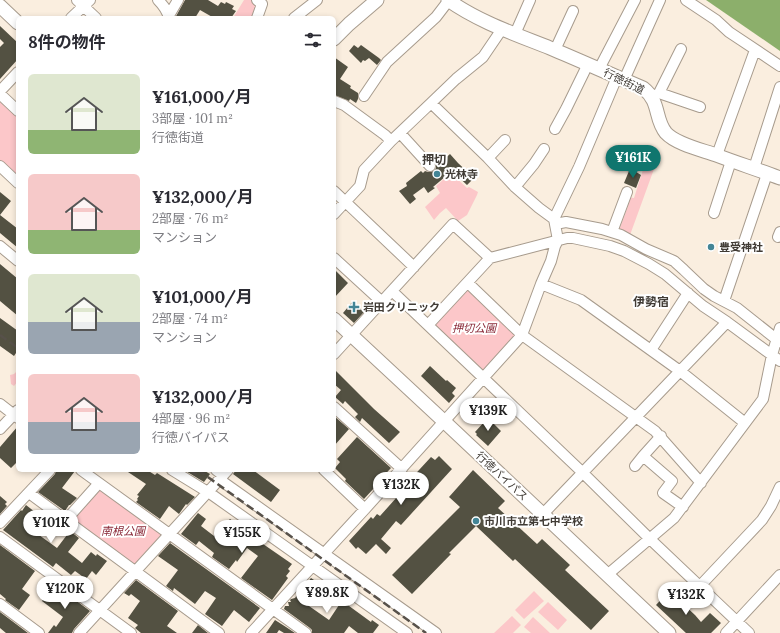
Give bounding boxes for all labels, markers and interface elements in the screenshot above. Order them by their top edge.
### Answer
icon: filters [302,29,324,51]
text: 8件の物件 [28,31,106,53]
street label: 行徳街道 [601,65,647,97]
text: ¥161,000/月 [152,86,252,108]
icon: home [60,90,108,138]
text: 3部屋 · 101 m² [152,110,233,127]
text: 行徳街道 [152,129,204,146]
pin: ¥161K [605,145,661,179]
text: ¥161K [615,149,651,166]
district label: 押切 [422,152,446,167]
place label: 光林寺 [445,167,478,181]
marker: 光林寺 [432,169,442,179]
text: ¥132,000/月 [152,186,254,208]
icon: home [60,190,108,238]
text: 2部屋 · 76 m² [152,210,229,227]
text: マンション [152,229,217,246]
place label: 豊受神社 [719,240,763,254]
marker: 豊受神社 [706,242,716,252]
text: ¥101,000/月 [152,286,253,308]
icon: home [60,290,108,338]
district label: 伊勢宿 [633,294,669,309]
place label: 岩田クリニック [363,300,440,314]
marker: 岩田クリニック [348,301,360,313]
text: 2部屋 · 74 m² [152,310,228,327]
park label: 押切公園 [452,321,498,335]
text: マンション [152,329,217,346]
text: ¥132,000/月 [152,386,254,408]
icon: home [60,390,108,438]
pin: ¥139K [460,398,516,432]
text: ¥139K [469,402,507,419]
text: 4部屋 · 96 m² [152,410,230,427]
text: 行徳バイパス [152,429,230,446]
street label: 行徳バイパス [473,448,531,504]
pin: ¥132K [373,472,429,506]
text: ¥132K [382,476,420,493]
pin: ¥101K [23,510,79,544]
text: ¥101K [32,514,70,531]
place label: 市川市立第七中学校 [484,514,583,528]
marker: 市川市立第七中学校 [471,516,481,526]
pin: ¥155K [214,520,270,554]
park label: 南根公園 [101,524,147,538]
text: ¥155K [223,524,261,541]
pin: ¥120K [37,576,93,610]
text: ¥120K [45,580,85,597]
pin: ¥89.8K [294,580,360,614]
pin: ¥132K [658,582,714,616]
text: ¥89.8K [305,584,349,601]
text: ¥132K [667,586,705,603]

